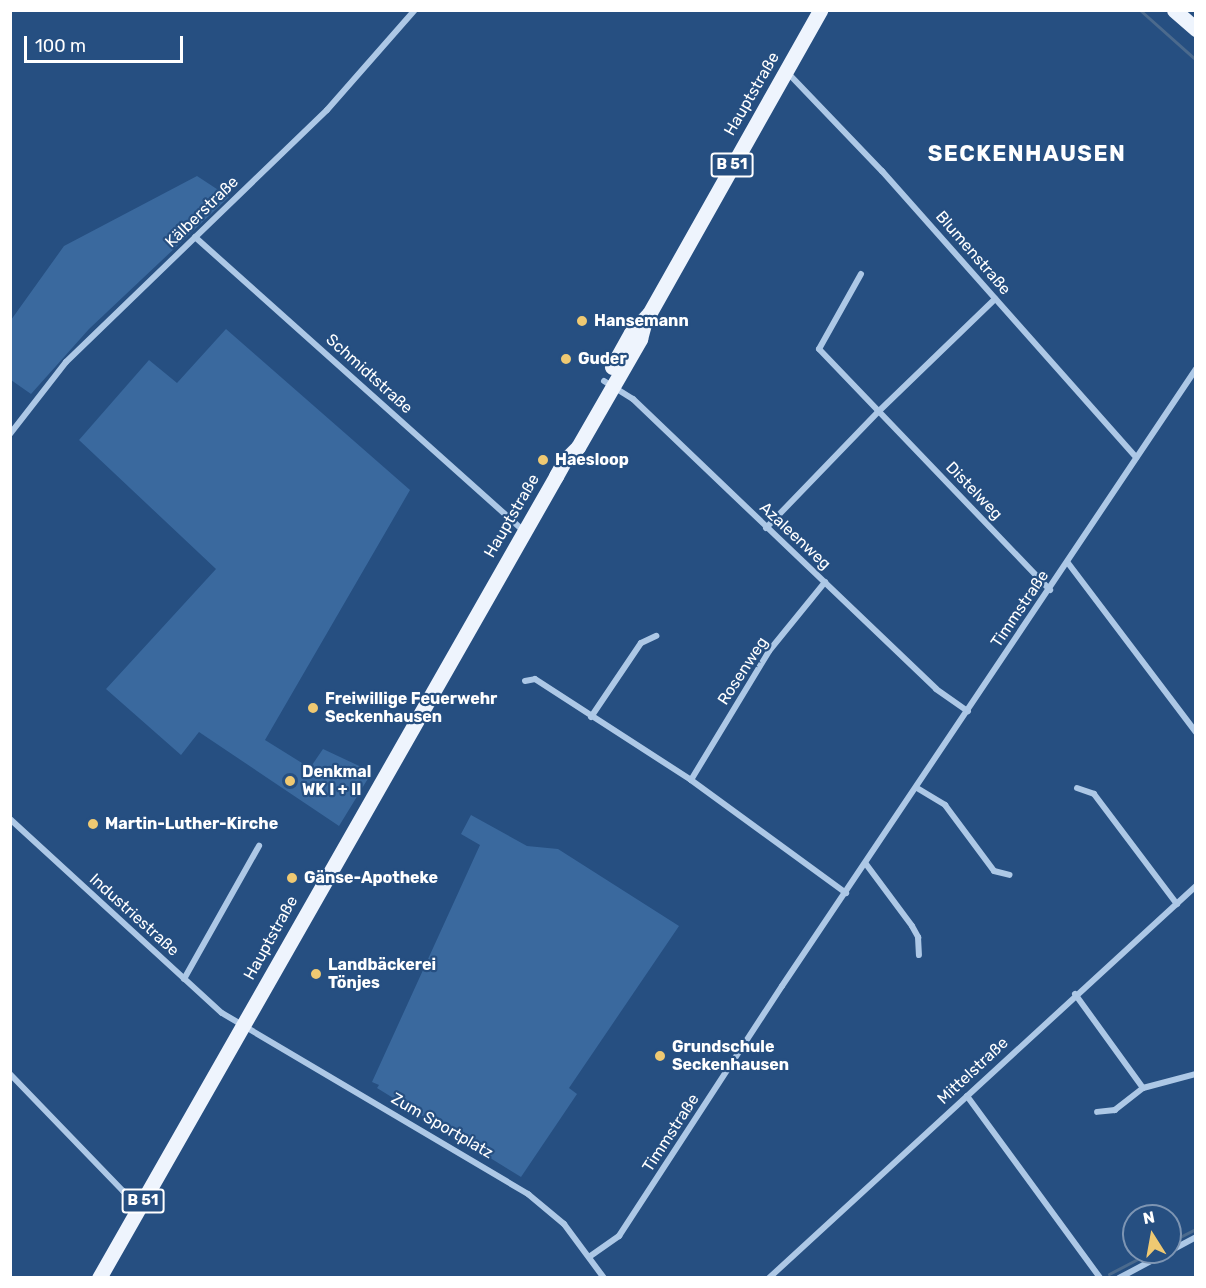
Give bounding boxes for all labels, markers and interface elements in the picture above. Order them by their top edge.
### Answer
scale bar [27,24,186,62]
text: 100 m [35,35,86,57]
street label: Hauptstraße [720,49,784,139]
district label: SECKENHAUSEN [928,141,1126,167]
road number: B 51 [710,153,754,177]
street label: Kälberstraße [161,172,243,252]
street label: Blumenstraße [931,207,1015,299]
place label: Hansemann [594,311,689,331]
marker: Hansemann [575,314,589,328]
street label: Schmidtstraße [322,330,416,418]
place label: Guder [578,349,627,369]
marker: Guder [559,352,573,366]
place label: Haesloop [555,450,629,470]
marker: Haesloop [536,453,550,467]
street label: Distelweg [942,458,1006,524]
street label: Hauptstraße [480,471,544,561]
street label: Azaleenweg [755,498,835,574]
street label: Timmstraße [987,567,1053,651]
street label: Rosenweg [714,633,772,709]
place label: Freiwillige Feuerwehr Seckenhausen [325,689,497,727]
marker: Freiwillige Feuerwehr Seckenhausen [306,701,320,715]
place label: Denkmal WK I + II [302,762,371,800]
marker: Denkmal WK I + II [283,774,297,788]
place label: Martin-Luther-Kirche [105,814,278,834]
marker: Martin-Luther-Kirche [86,817,100,831]
place label: Gänse-Apotheke [304,868,438,888]
street label: Industriestraße [85,870,183,960]
marker: Gänse-Apotheke [285,871,299,885]
street label: Hauptstraße [240,893,302,983]
place label: Landbäckerei Tönjes [328,955,436,993]
marker: Landbäckerei Tönjes [309,967,323,981]
street label: Mittelstraße [934,1033,1012,1109]
place label: Grundschule Seckenhausen [672,1037,789,1075]
marker: Grundschule Seckenhausen [653,1049,667,1063]
street label: Zum Sportplatz [388,1089,496,1163]
street label: Timmstraße [639,1090,703,1176]
road number: B 51 [120,1189,166,1213]
north arrow [1122,1204,1182,1264]
text: N [1141,1207,1156,1228]

